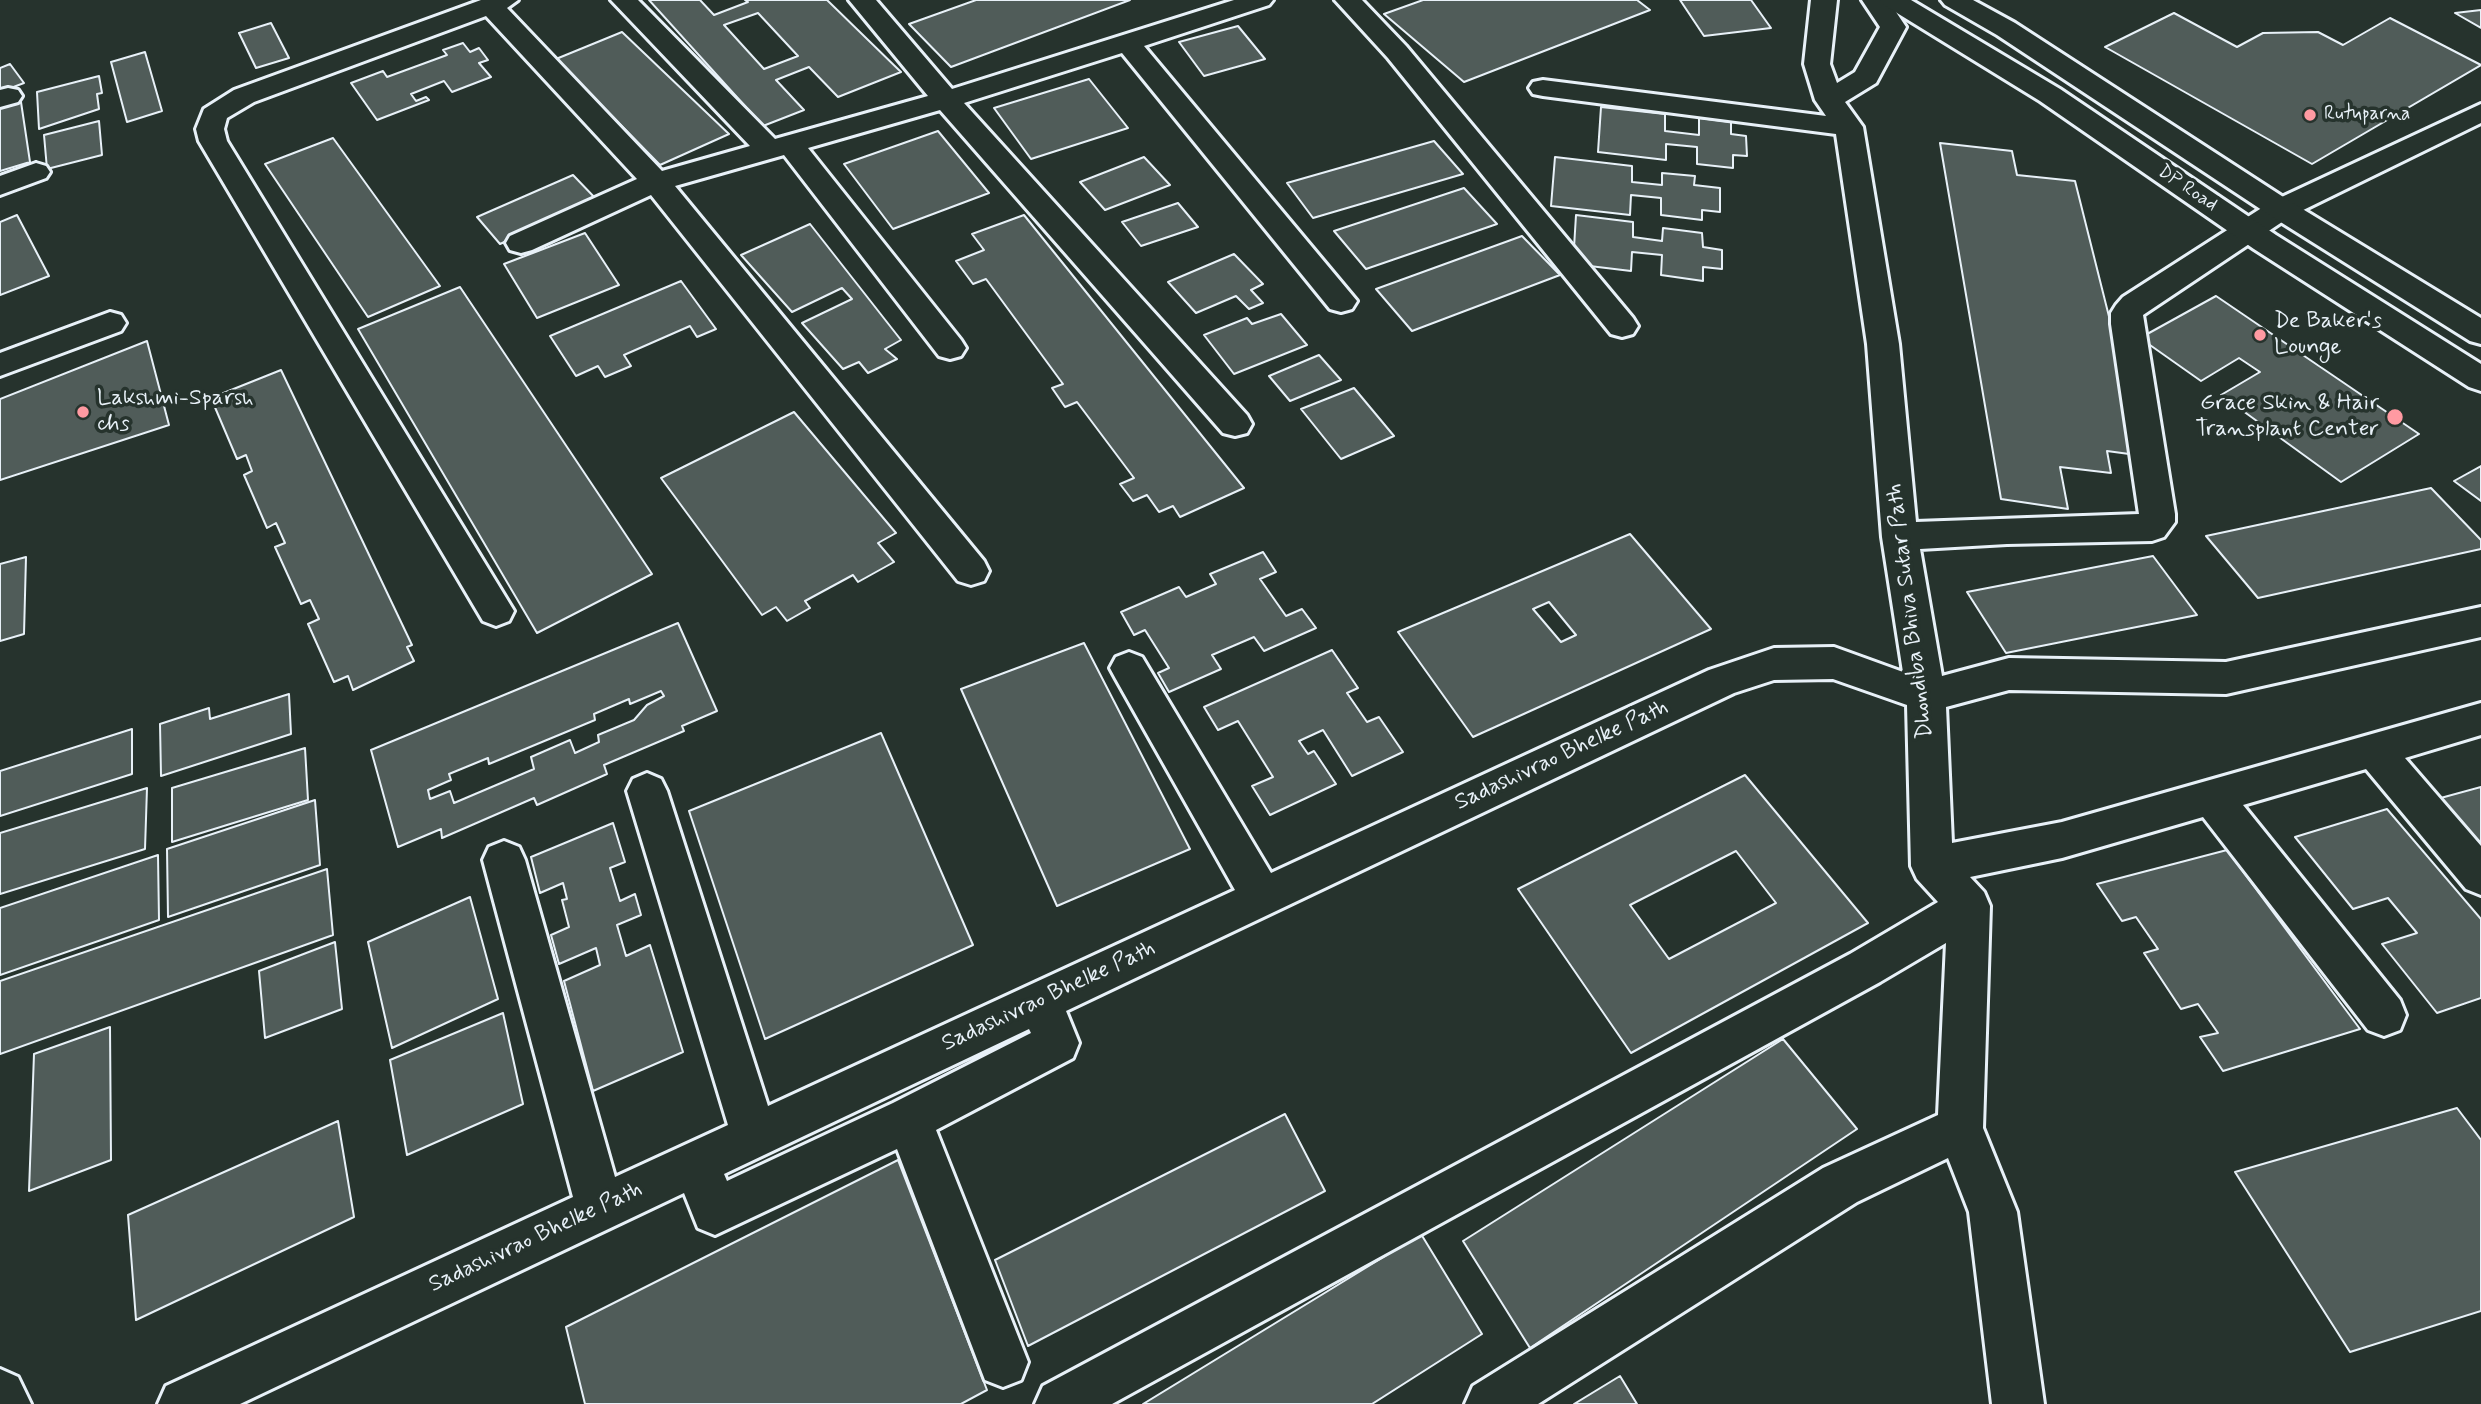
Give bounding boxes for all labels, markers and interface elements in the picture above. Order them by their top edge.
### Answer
place label: Rutuparna [2324,104,2410,126]
marker: Rutuparna [2302,107,2318,123]
street label: DP Road [2153,161,2221,217]
place label: De Baker's Lounge [2274,308,2382,362]
marker: De Baker's Lounge [2252,327,2268,343]
place label: Lakshmi-Sparsh chs [97,385,254,439]
place label: Grace Skin & Hair Transplant Center [2195,390,2379,444]
marker: Lakshmi-Sparsh chs [75,404,91,420]
marker: Grace Skin & Hair Transplant Center [2385,407,2405,427]
street label: Dhondiba Bhiva Sutar Path [1882,482,1940,740]
street label: Sadashivrao Bhelke Path [1451,694,1673,818]
street label: Sadashivrao Bhelke Path [938,935,1160,1059]
street label: Sadashivrao Bhelke Path [425,1176,647,1300]

